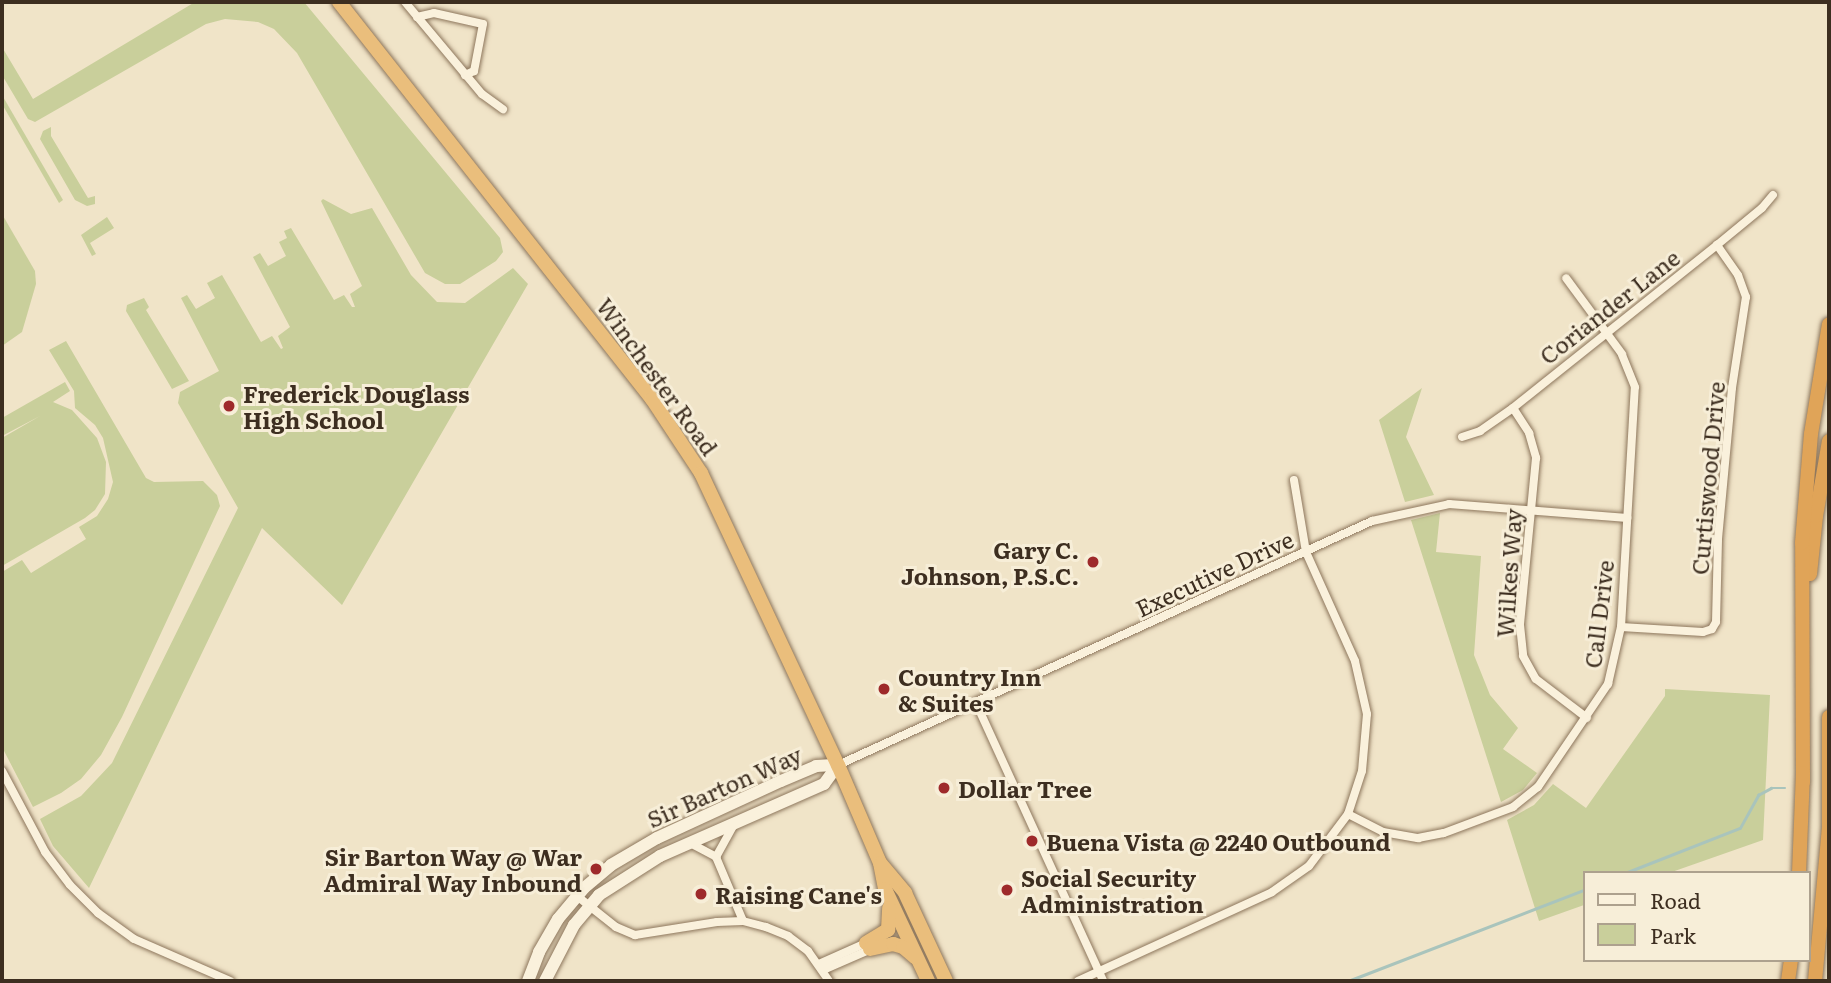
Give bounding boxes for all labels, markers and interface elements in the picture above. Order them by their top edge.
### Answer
street label: Coriander Lane [1534,243,1684,369]
street label: Winchester Road [592,292,724,460]
place label: Frederick Douglass High School [243,379,469,433]
street label: Curtiswood Drive [1685,380,1729,576]
marker: Frederick Douglass High School [221,398,237,414]
street label: Wilkes Way [1490,507,1526,639]
street label: Executive Drive [1131,524,1297,622]
place label: Gary C. Johnson, P.S.C. [901,535,1079,589]
marker: Gary C. Johnson, P.S.C. [1085,554,1101,570]
street label: Call Drive [1578,558,1618,670]
place label: Country Inn & Suites [898,662,1041,716]
marker: Country Inn & Suites [876,681,892,697]
street label: Sir Barton Way [642,740,806,832]
place label: Dollar Tree [958,774,1092,802]
marker: Dollar Tree [936,780,952,796]
place label: Buena Vista @ 2240 Outbound [1046,827,1391,855]
marker: Buena Vista @ 2240 Outbound [1024,833,1040,849]
place label: Sir Barton Way @ War Admiral Way Inbound [324,842,582,896]
marker: Sir Barton Way @ War Admiral Way Inbound [588,861,604,877]
place label: Social Security Administration [1021,863,1204,917]
legend [1582,871,1810,962]
place label: Raising Cane's [715,880,882,908]
marker: Social Security Administration [999,882,1015,898]
text: Road [1650,884,1701,915]
marker: Raising Cane's [693,886,709,902]
text: Park [1650,919,1696,950]

